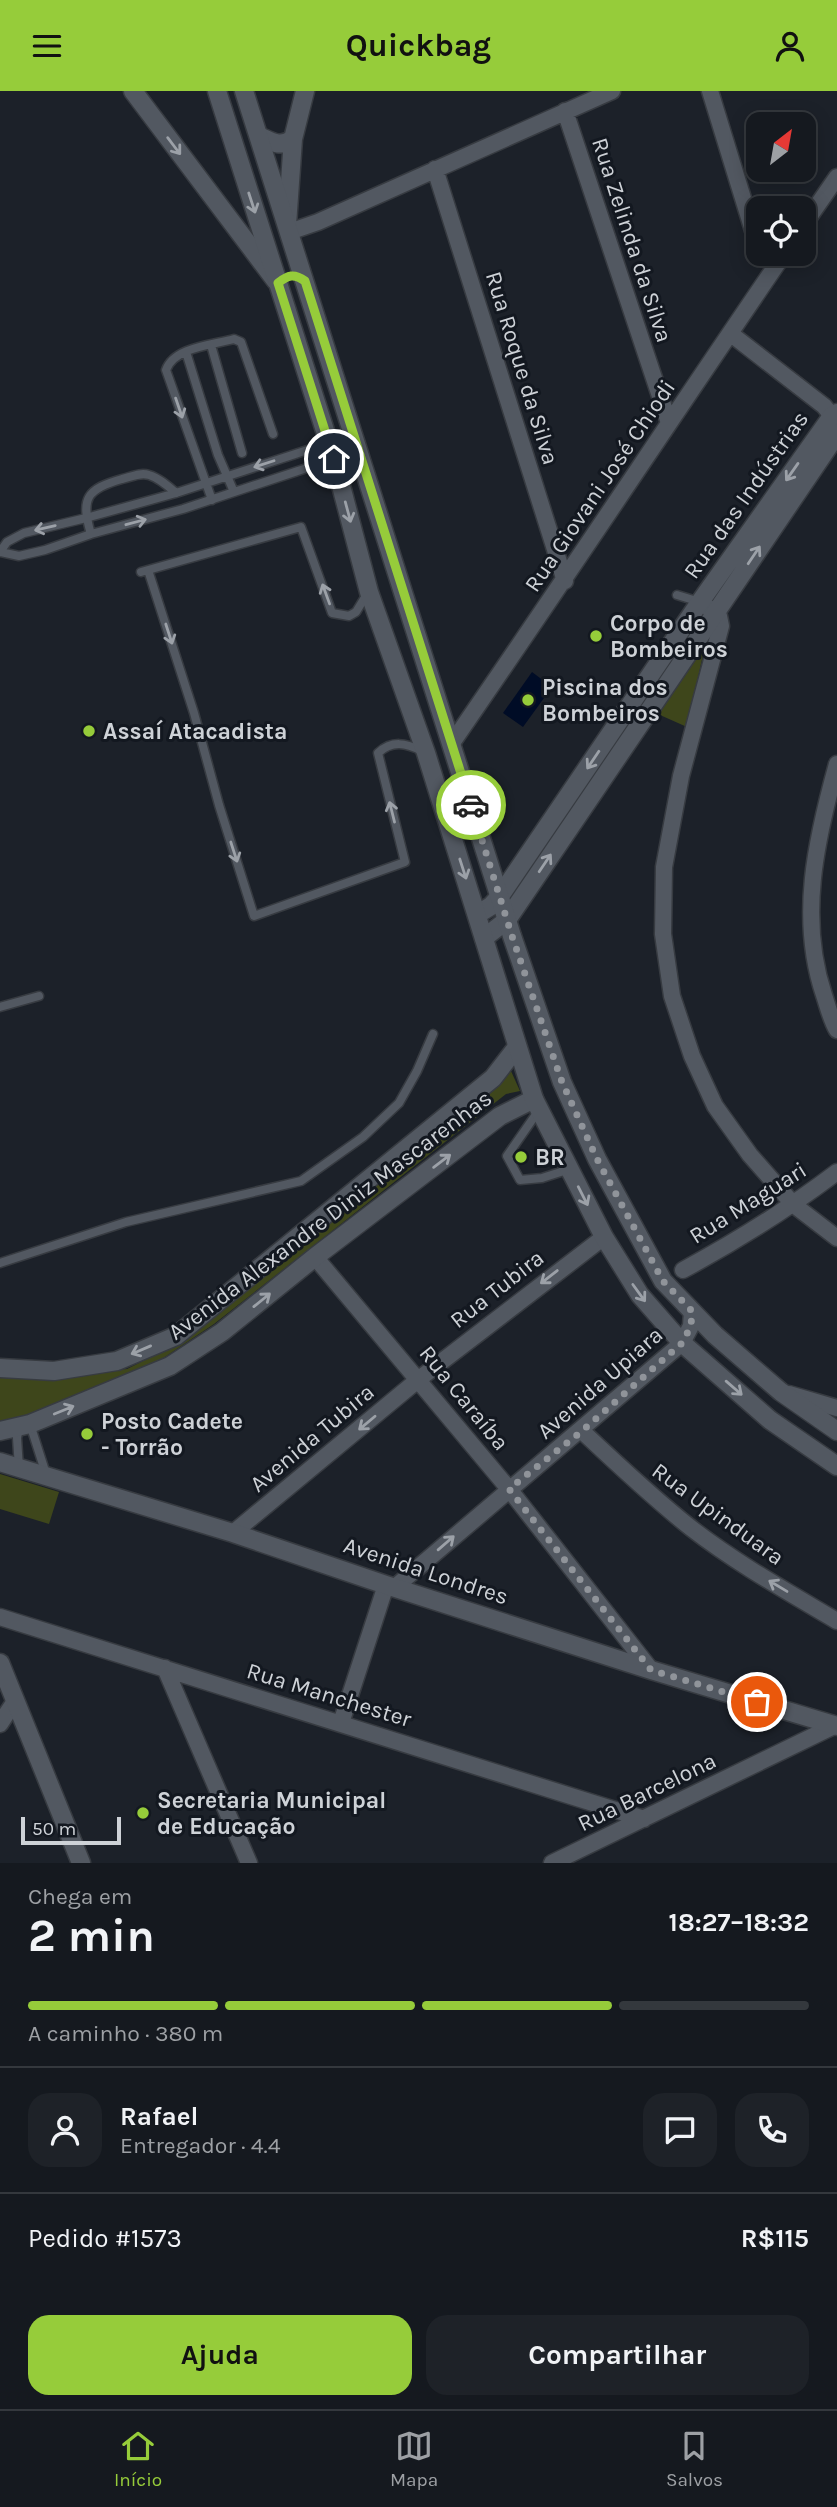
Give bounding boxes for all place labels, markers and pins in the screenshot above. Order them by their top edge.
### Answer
pin [304,429,364,489]
place label: Corpo de Bombeiros [610,610,728,663]
marker: Corpo de Bombeiros [588,628,604,644]
place label: Piscina dos Bombeiros [542,674,668,727]
marker: Piscina dos Bombeiros [520,692,536,708]
place label: Assaí Atacadista [103,718,287,745]
marker: Assaí Atacadista [81,723,97,739]
place label: BR [535,1144,565,1171]
marker: BR [513,1149,529,1165]
place label: Posto Cadete - Torrão [101,1408,243,1461]
marker: Posto Cadete - Torrão [79,1426,95,1442]
pin [727,1672,787,1732]
place label: Secretaria Municipal de Educação [157,1787,386,1840]
marker: Secretaria Municipal de Educação [135,1805,151,1821]

